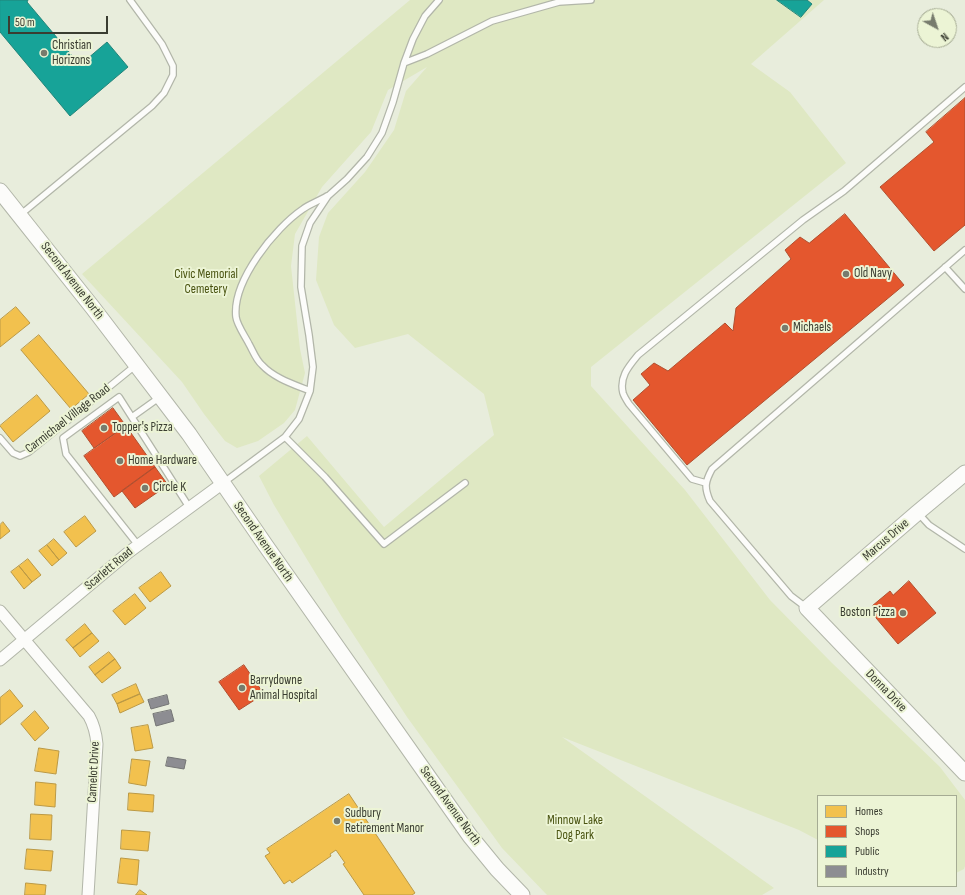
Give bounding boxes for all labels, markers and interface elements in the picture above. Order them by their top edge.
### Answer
scale bar [10,8,110,34]
north arrow [917,8,957,48]
text: 50 m [15,15,35,30]
text: N [938,30,951,44]
place label: Christian Horizons [52,38,92,69]
marker: Christian Horizons [39,48,49,58]
street label: Second Avenue North [37,239,107,323]
place label: Old Navy [854,266,892,282]
park label: Civic Memorial Cemetery [174,267,238,298]
marker: Old Navy [841,269,851,279]
place label: Michaels [793,320,831,336]
marker: Michaels [780,323,790,333]
street label: Carmichael Village Road [23,381,113,457]
place label: Topper's Pizza [112,420,173,436]
marker: Topper's Pizza [99,423,109,433]
place label: Home Hardware [128,453,197,469]
marker: Home Hardware [115,456,125,466]
place label: Circle K [153,480,186,496]
marker: Circle K [140,483,150,493]
street label: Second Avenue North [230,499,296,585]
street label: Marcus Drive [860,516,912,564]
street label: Scarlett Road [82,544,136,594]
place label: Boston Pizza [840,605,895,621]
marker: Boston Pizza [898,608,908,618]
street label: Donna Drive [862,667,910,715]
place label: Barrydowne Animal Hospital [250,673,317,704]
marker: Barrydowne Animal Hospital [237,683,247,693]
street label: Camelot Drive [85,741,103,803]
street label: Second Avenue North [416,764,484,848]
legend [817,795,957,887]
text: Homes [855,804,883,819]
place label: Sudbury Retirement Manor [345,806,424,837]
park label: Minnow Lake Dog Park [547,813,603,844]
marker: Sudbury Retirement Manor [332,816,342,826]
text: Shops [855,824,880,839]
text: Public [855,844,880,859]
text: Industry [855,864,889,879]

